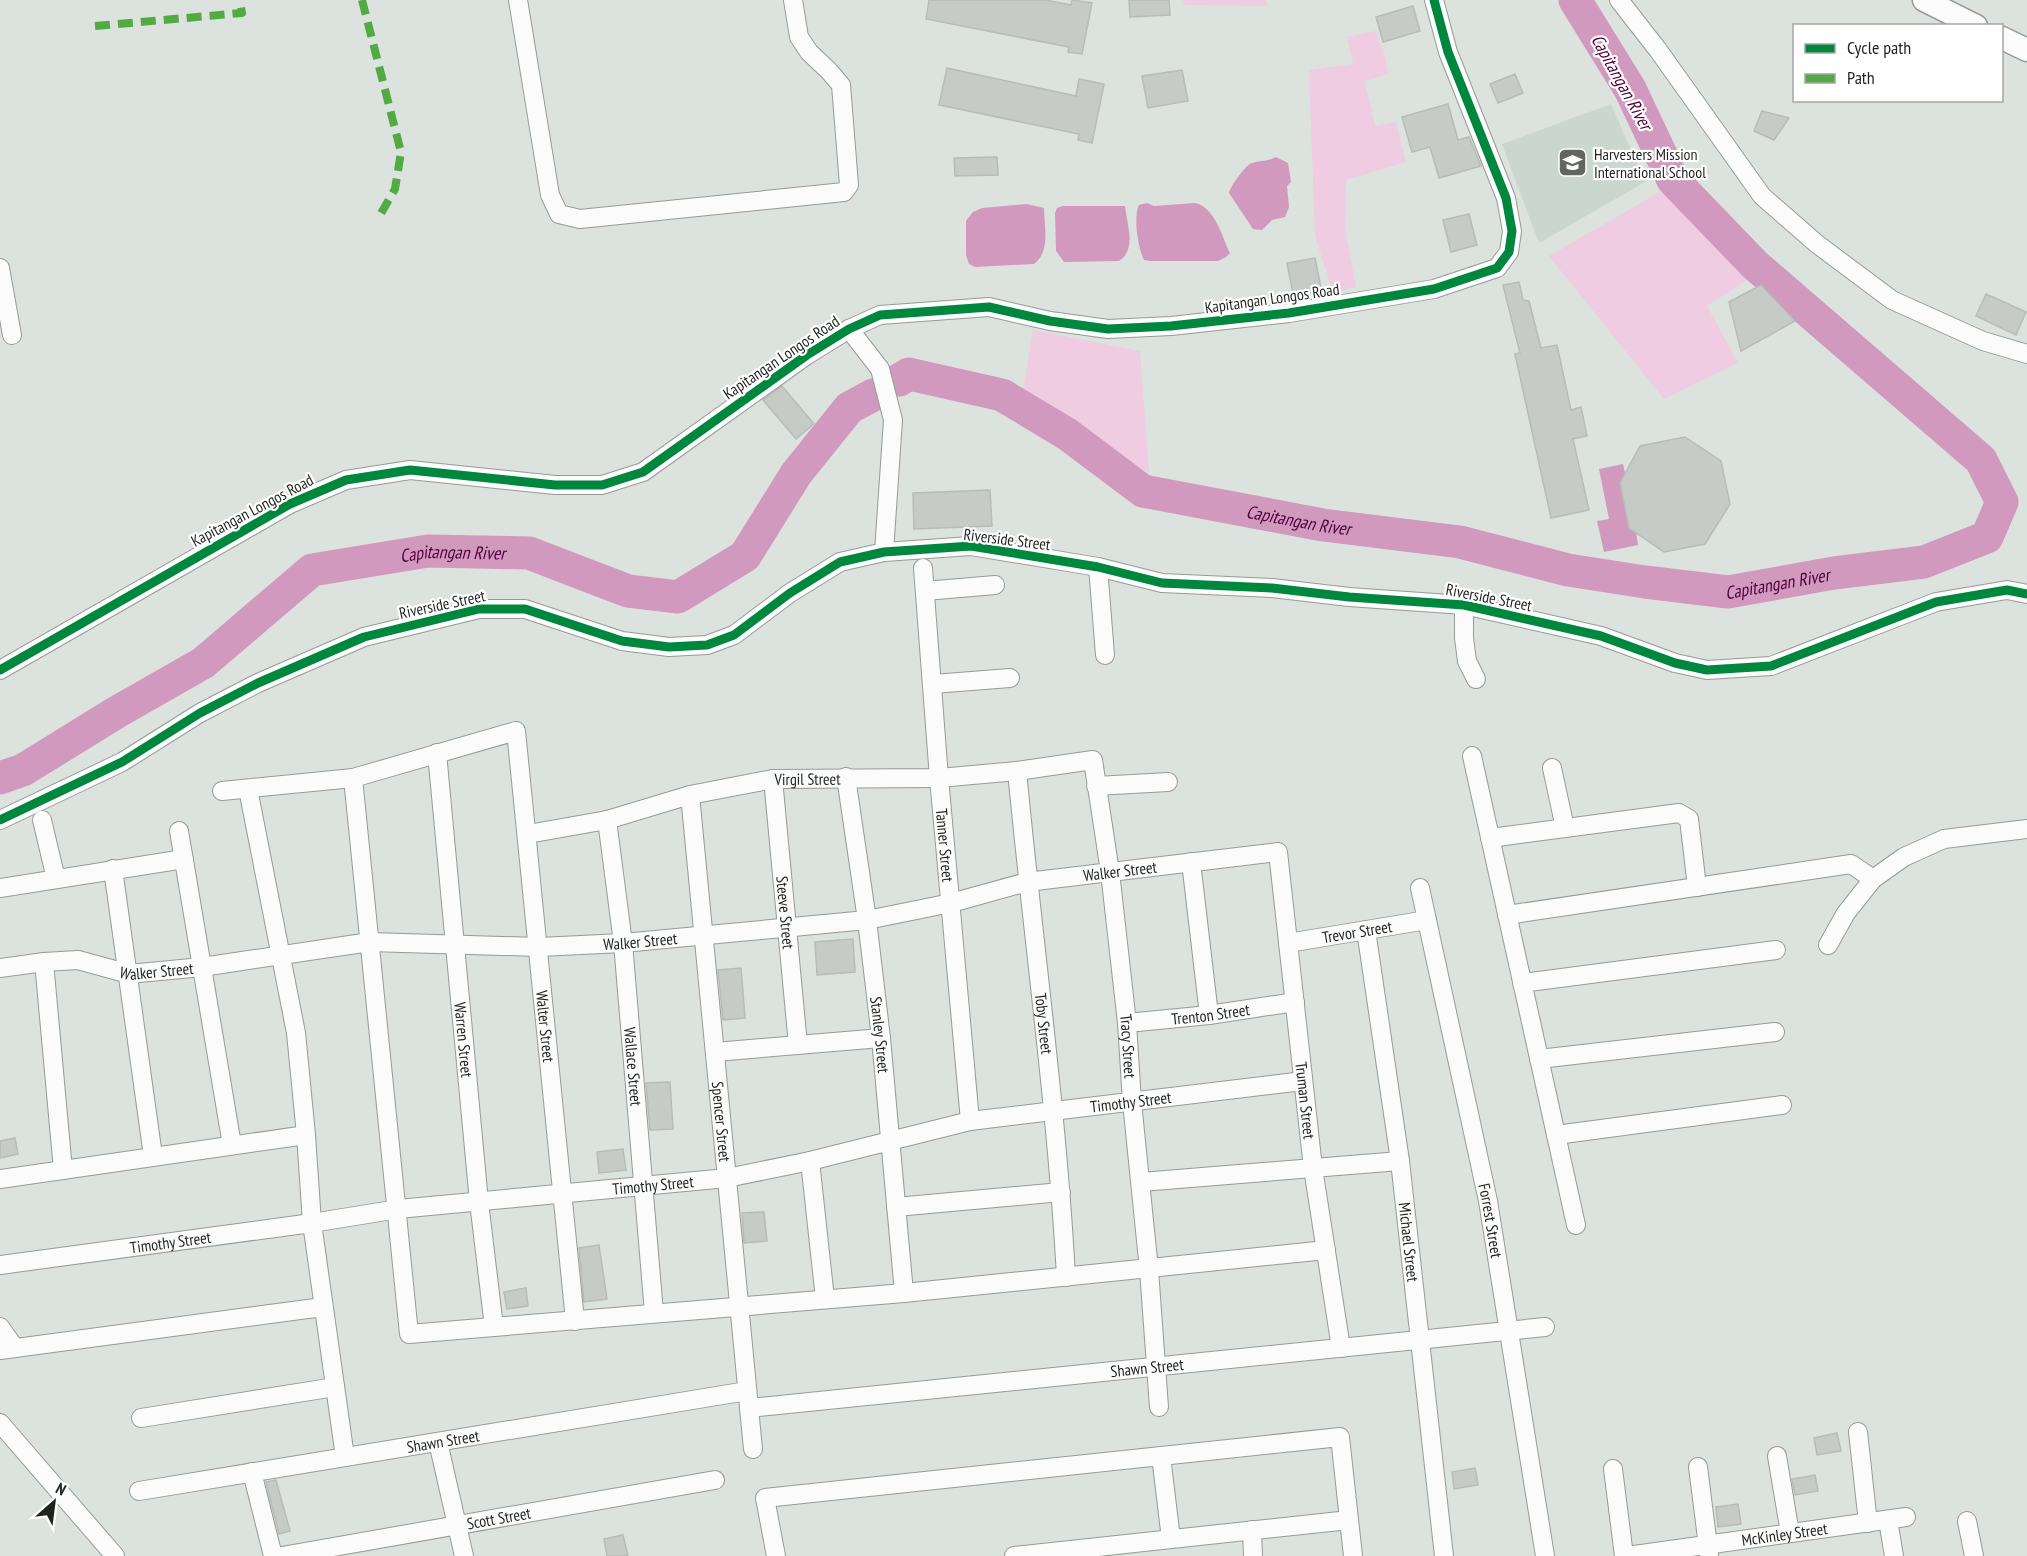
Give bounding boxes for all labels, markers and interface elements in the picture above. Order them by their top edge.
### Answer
legend [1793,24,2003,102]
water label: Capitangan River [1586,30,1659,136]
text: Cycle path [1847,36,1911,59]
text: Path [1847,66,1875,89]
place label: Harvesters Mission International School [1594,144,1706,182]
school or university icon: Harvesters Mission International School [1557,147,1589,179]
street label: Kapitangan Longos Road [1203,279,1341,317]
street label: Kapitangan Longos Road [719,311,843,403]
street label: Kapitangan Longos Road [187,469,317,551]
water label: Capitangan River [1244,499,1355,540]
street label: Riverside Street [962,524,1052,554]
water label: Capitangan River [398,539,508,567]
water label: Capitangan River [1723,562,1834,604]
street label: Riverside Street [1444,579,1534,615]
street label: Riverside Street [397,585,487,623]
street label: Virgil Street [773,769,841,789]
street label: Tanner Street [932,807,958,883]
street label: Walker Street [1082,856,1159,885]
street label: Steeve Street [772,875,799,950]
street label: Trevor Street [1321,916,1394,947]
street label: Walker Street [603,928,679,954]
street label: Walker Street [117,958,195,984]
street label: Walter Street [532,989,559,1064]
street label: Toby Street [1031,992,1057,1056]
street label: Stanley Street [866,995,894,1074]
street label: Trenton Street [1171,999,1252,1029]
street label: Warren Street [450,1001,477,1079]
street label: Tracy Street [1116,1013,1141,1079]
street label: Wallace Street [620,1026,647,1107]
street label: Truman Street [1291,1061,1320,1141]
street label: Spencer Street [708,1080,735,1163]
street label: Timothy Street [1089,1087,1173,1116]
street label: Timothy Street [611,1171,695,1199]
street label: Forrest Street [1474,1181,1507,1260]
street label: Michael Street [1395,1201,1423,1283]
street label: Timothy Street [129,1227,213,1257]
street label: Shawn Street [1109,1354,1185,1381]
street label: Shawn Street [405,1425,481,1457]
north arrow [24,1472,84,1532]
text: N [53,1478,70,1500]
street label: Scott Street [465,1502,533,1533]
street label: McKinley Street [1740,1518,1829,1550]

